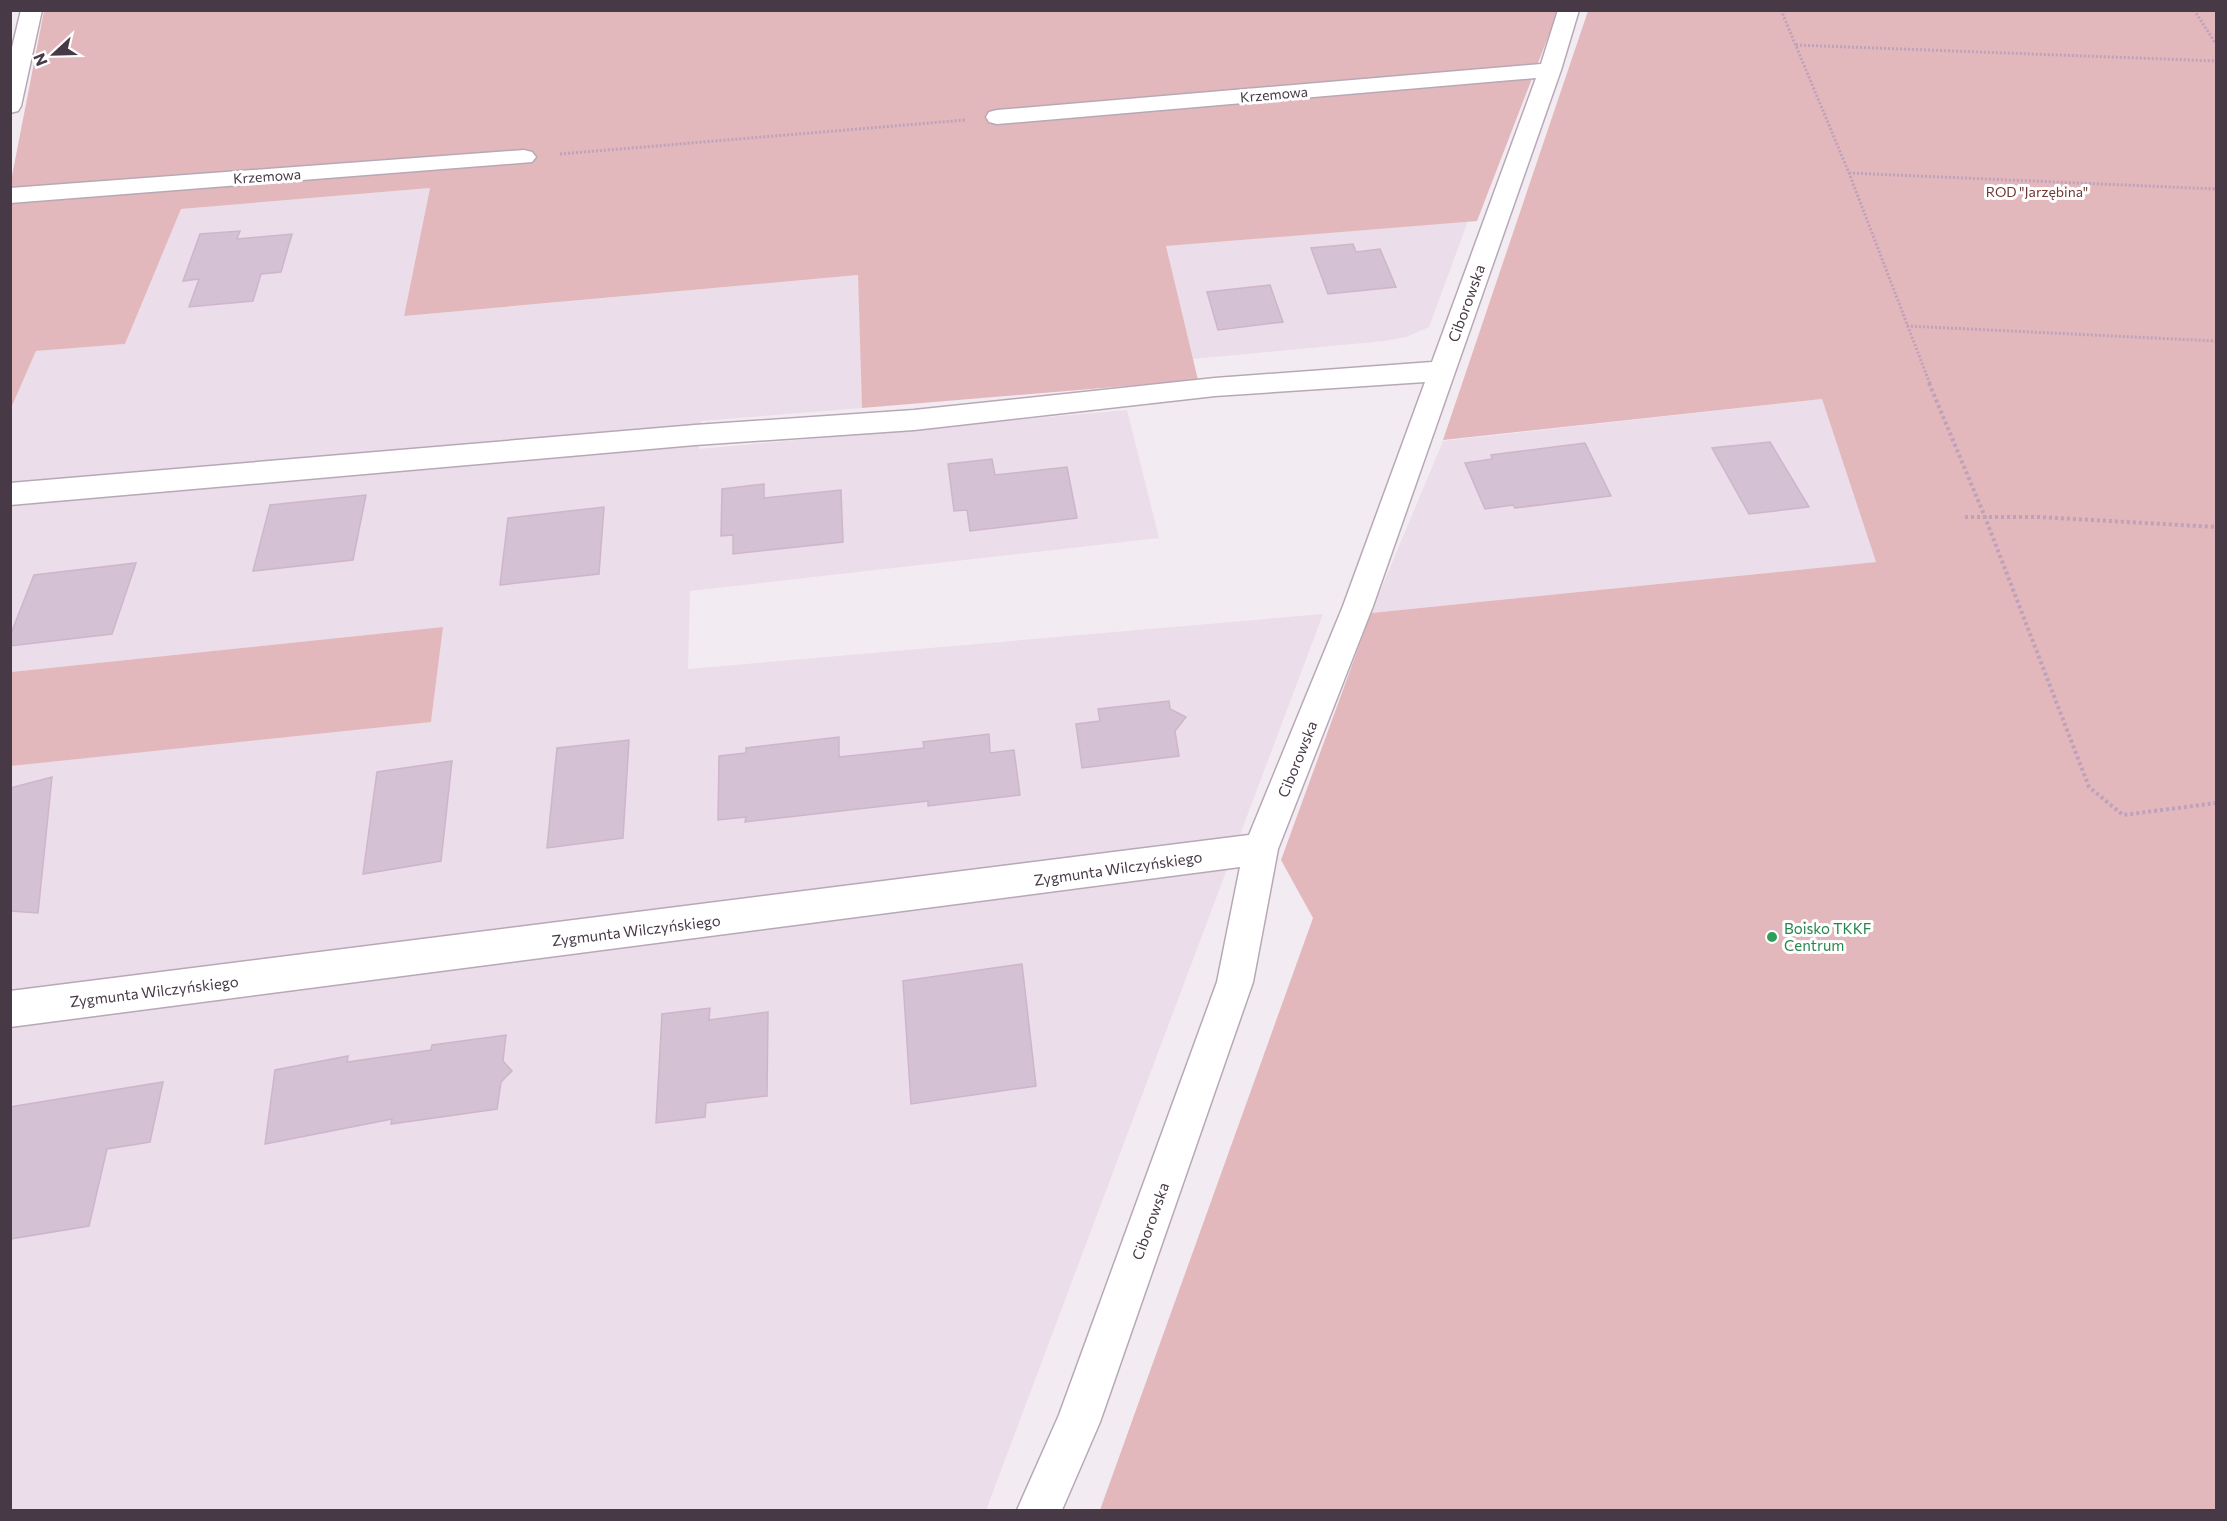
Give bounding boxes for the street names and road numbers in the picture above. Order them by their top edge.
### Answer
street label: Krzemowa [1239,83,1309,105]
street label: Krzemowa [232,165,302,187]
street label: Ciborowska [1444,262,1488,344]
street label: Ciborowska [1273,718,1321,800]
street label: Zygmunta Wilczyńskiego [1033,847,1203,889]
street label: Zygmunta Wilczyńskiego [551,911,721,949]
street label: Zygmunta Wilczyńskiego [69,972,239,1010]
street label: Ciborowska [1128,1180,1172,1262]

